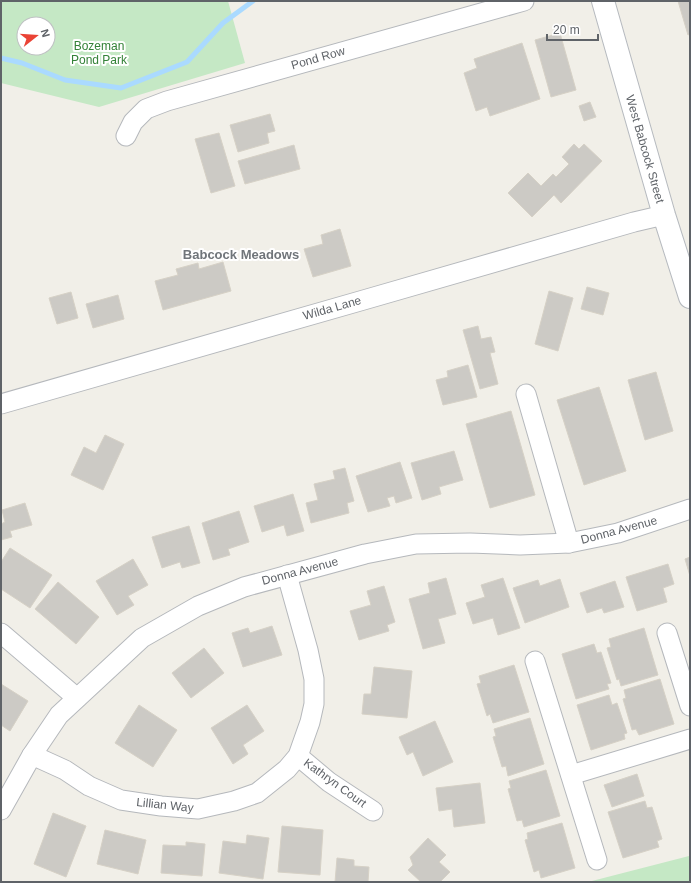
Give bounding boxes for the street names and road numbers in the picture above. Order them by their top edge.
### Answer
street label: Pond Row [289,44,347,72]
street label: West Babcock Street [623,93,667,205]
street label: Wilda Lane [301,293,363,323]
street label: Donna Avenue [579,513,659,547]
street label: Donna Avenue [260,554,340,588]
street label: Kathryn Court [301,756,370,811]
street label: Lillian Way [136,795,194,815]

